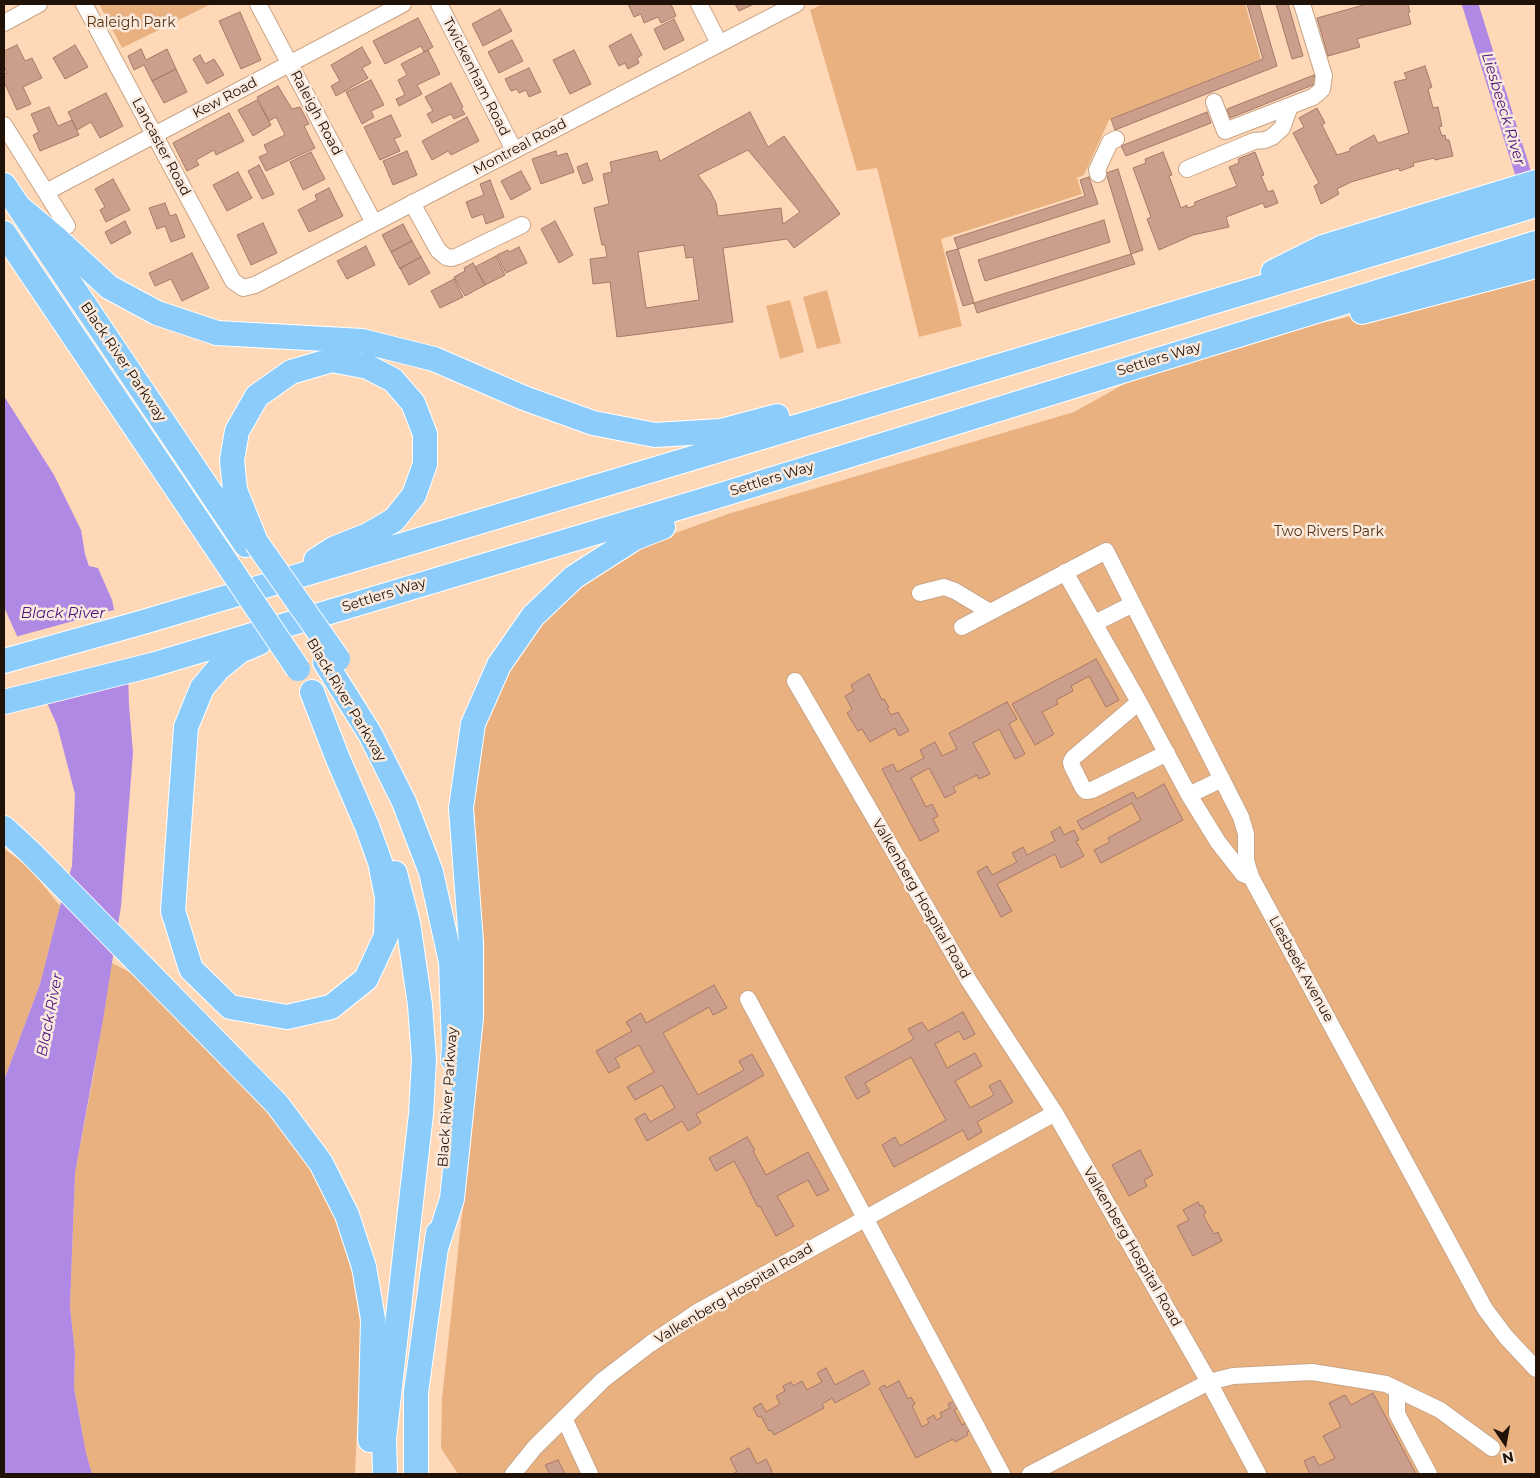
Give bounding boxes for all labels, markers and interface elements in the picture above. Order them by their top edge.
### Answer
park label: Raleigh Park [86,15,176,31]
street label: Twickenham Road [439,15,513,139]
water label: Liesbeeck River [1477,51,1529,167]
street label: Raleigh Road [287,68,345,158]
street label: Kew Road [190,74,260,122]
street label: Lancaster Road [128,95,194,199]
street label: Montreal Road [470,115,570,179]
street label: Black River Parkway [77,299,169,425]
street label: Settlers Way [1115,338,1203,380]
street label: Settlers Way [728,458,816,500]
park label: Two Rivers Park [1274,524,1384,540]
street label: Settlers Way [340,574,428,616]
water label: Black River [21,605,105,623]
street label: Black River Parkway [303,635,389,765]
street label: Valkenberg Hospital Road [868,816,974,982]
street label: Liesbeek Avenue [1265,913,1337,1025]
water label: Black River [33,972,67,1058]
street label: Black River Parkway [435,1026,461,1168]
street label: Valkenberg Hospital Road [1079,1164,1185,1330]
street label: Valkenberg Hospital Road [652,1240,816,1348]
north arrow [1480,1418,1530,1468]
text: N [1501,1448,1516,1468]

